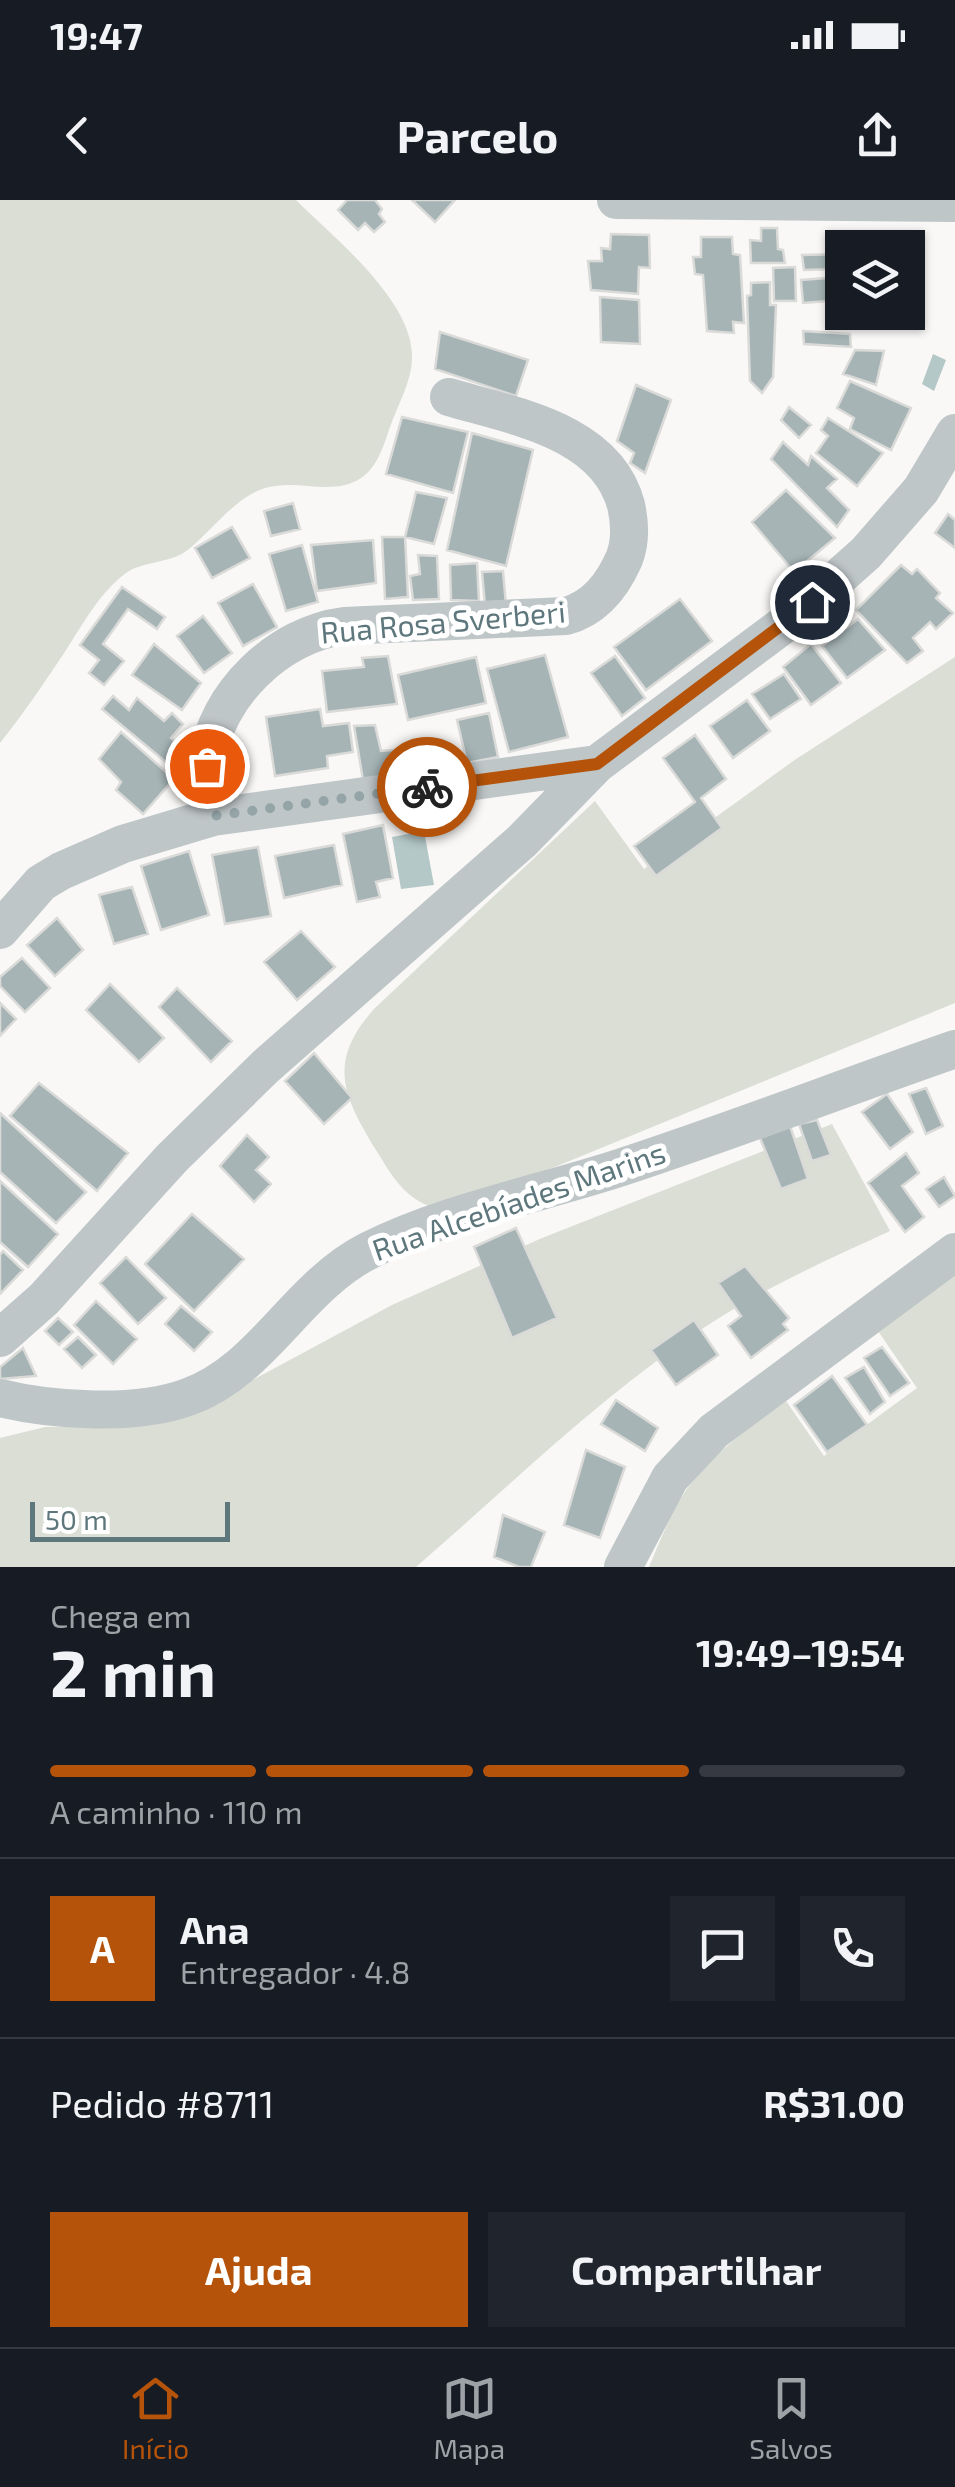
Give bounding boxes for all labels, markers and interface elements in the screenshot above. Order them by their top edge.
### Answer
text: 19:47 [50,12,143,58]
icon: back [50,108,105,163]
text: Parcelo [397,108,558,162]
icon: share [850,108,905,163]
map controls [825,230,925,330]
button: layers [825,230,925,330]
pin [770,560,855,645]
icon: home [785,575,840,630]
street label: Rua Rosa Sverberi [319,592,567,650]
pin [165,724,250,809]
courier [377,737,477,837]
icon: bag [180,739,235,794]
icon: bike [400,760,455,815]
street label: Rua Alcebíades Marins [367,1133,670,1267]
scale bar [30,1497,230,1542]
text: 50 m [45,1502,108,1536]
text: Chega em [50,1596,192,1634]
text: 19:49–19:54 [696,1629,905,1675]
text: 2 min [50,1632,216,1710]
text: A caminho · 110 m [50,1792,303,1830]
button: chat [670,1896,775,2001]
button: phone [800,1896,905,2001]
text: Ana [180,1906,249,1952]
text: A [90,1925,115,1971]
text: Entregador · 4.8 [180,1952,411,1990]
text: Pedido #8711 [50,2080,274,2126]
text: R$31.00 [763,2080,905,2126]
button: Ajuda [50,2212,468,2327]
button: Compartilhar [488,2212,905,2327]
tab: Início [122,2371,189,2465]
tab: Mapa [433,2371,505,2465]
tab: Salvos [749,2371,833,2465]

